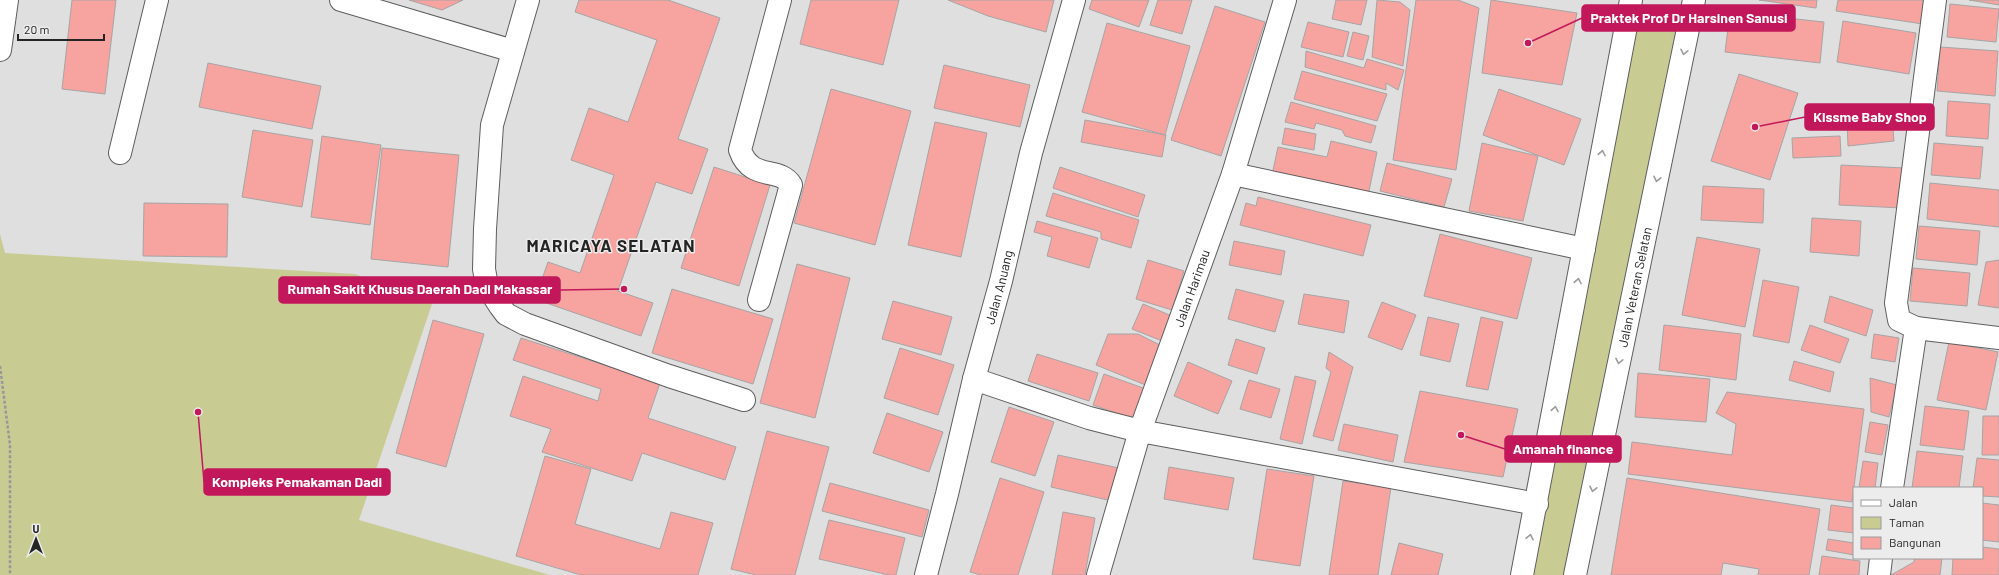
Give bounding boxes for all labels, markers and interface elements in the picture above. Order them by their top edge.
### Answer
callout: Praktek Prof Dr Harsinen Sanusi [1582,5,1795,31]
text: Praktek Prof Dr Harsinen Sanusi [1590,9,1788,26]
scale bar [18,16,104,42]
text: 20 m [24,22,50,36]
one-way arrow [1680,49,1688,55]
callout: Kissme Baby Shop [1805,104,1934,130]
text: Kissme Baby Shop [1813,108,1927,125]
one-way arrow [1597,150,1606,157]
one-way arrow [1654,176,1662,182]
street label: Jalan Veteran Selatan [1614,226,1655,349]
district label: MARICAYA SELATAN [526,235,696,255]
street label: Jalan Harimau [1170,247,1213,329]
street label: Jalan Anuang [981,248,1016,326]
callout: Rumah Sakit Khusus Daerah Dadi Makassar [279,277,560,303]
one-way arrow [1574,278,1582,284]
text: Rumah Sakit Khusus Daerah Dadi Makassar [288,280,553,297]
one-way arrow [1616,358,1624,364]
one-way arrow [1550,406,1558,412]
callout: Amanah finance [1505,436,1621,462]
text: Amanah finance [1513,440,1614,457]
callout: Kompleks Pemakaman Dadi [204,469,390,495]
text: Kompleks Pemakaman Dadi [212,473,382,490]
one-way arrow [1589,485,1597,492]
legend [1853,487,1983,559]
text: Jalan [1889,495,1917,509]
text: Taman [1889,515,1924,529]
north arrow [16,519,56,559]
text: U [33,522,40,535]
one-way arrow [1526,534,1534,540]
text: Bangunan [1889,535,1941,549]

